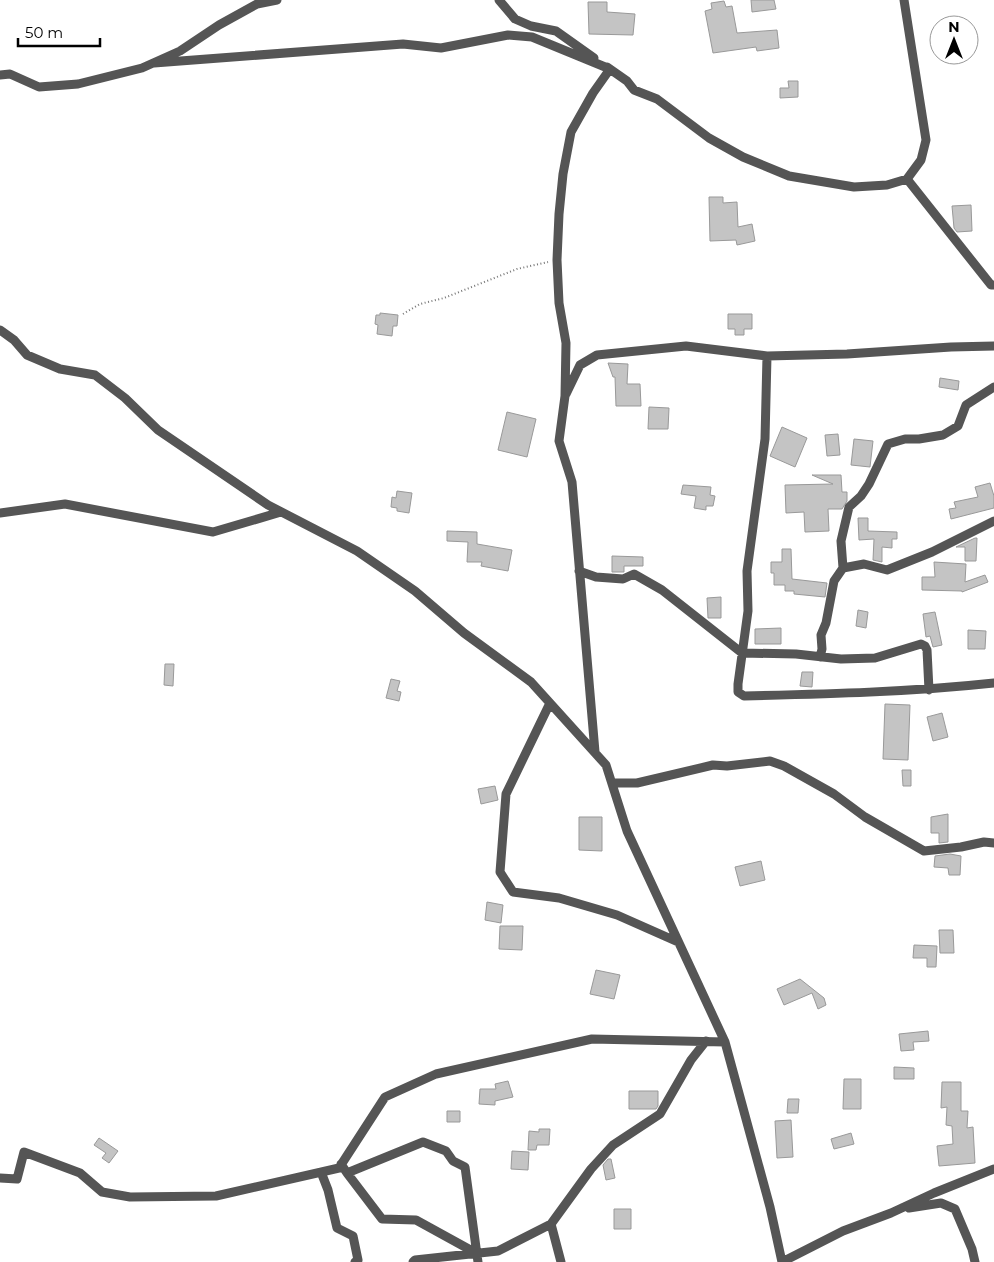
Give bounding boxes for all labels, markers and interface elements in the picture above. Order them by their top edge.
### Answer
scale bar [18,15,100,47]
north arrow [929,15,979,65]
text: N [948,18,960,36]
text: 50 m [25,23,63,42]

